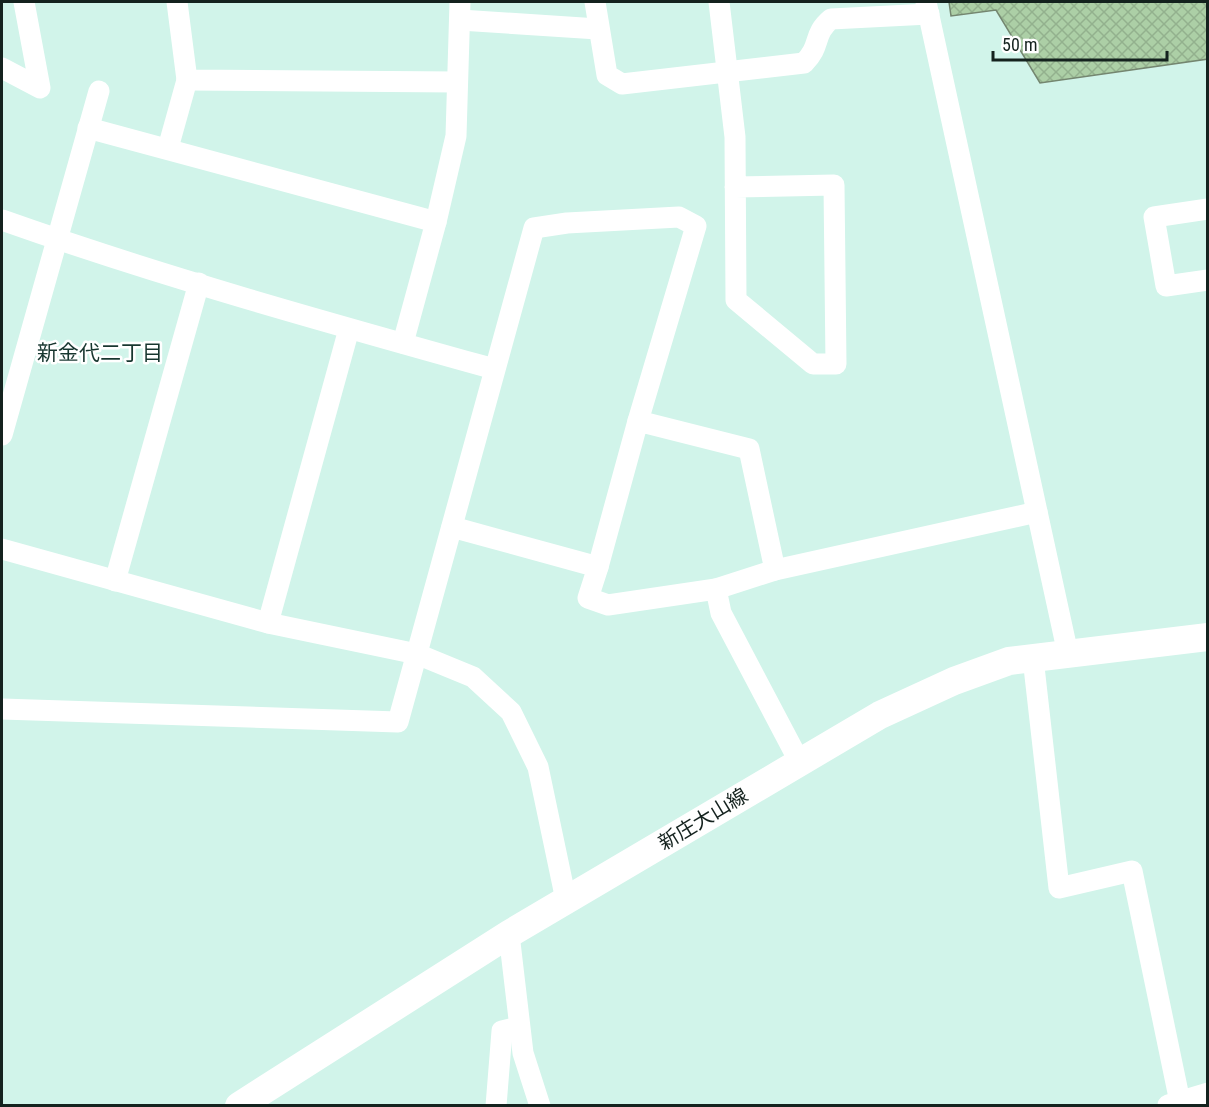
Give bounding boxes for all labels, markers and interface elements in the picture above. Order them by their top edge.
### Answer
scale bar [993,24,1167,62]
text: 50 m [1002,34,1037,55]
district label: 新金代二丁目 [37,341,163,365]
street label: 新庄大山線 [654,783,752,855]

